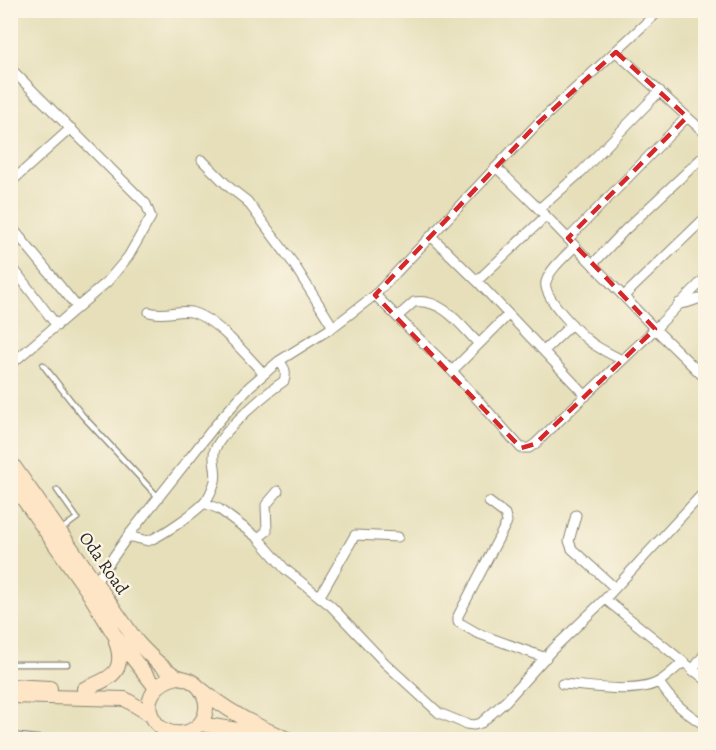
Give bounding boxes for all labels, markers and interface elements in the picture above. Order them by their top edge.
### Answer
street label: Oda Road [74,527,135,599]

